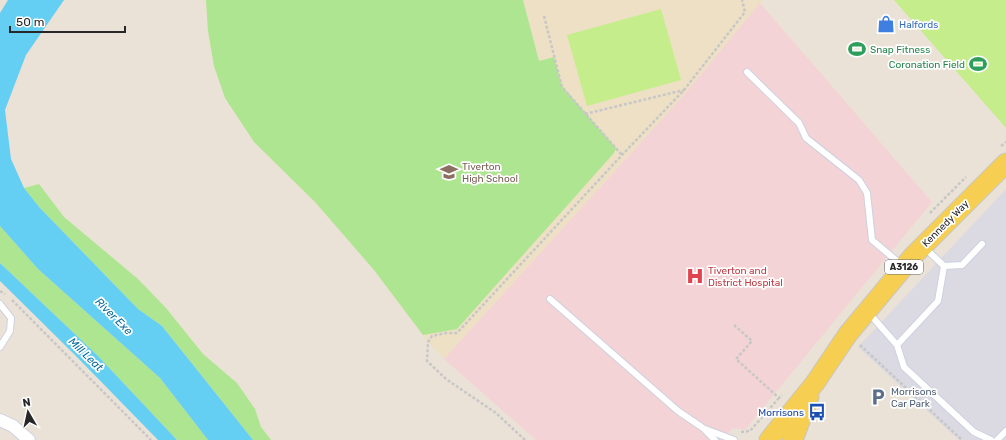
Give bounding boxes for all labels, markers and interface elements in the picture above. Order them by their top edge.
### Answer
scale bar [10,8,125,34]
shop icon: Halfords [876,14,896,34]
text: 50 m [16,15,44,29]
place label: Halfords [899,19,938,31]
sports icon: Snap Fitness [847,39,867,59]
place label: Snap Fitness [870,44,930,56]
sports icon: Coronation Field [968,54,988,74]
place label: Coronation Field [889,59,965,71]
place label: Tiverton High School [462,161,518,185]
school or university icon: Tiverton High School [439,162,459,182]
street label: Kennedy Way [920,197,972,250]
road number: A3126 [885,260,923,274]
place label: Tiverton and District Hospital [708,265,783,289]
hospital icon: Tiverton and District Hospital [685,266,705,286]
water label: River Exe [92,295,135,338]
water label: Mill Leat [66,335,106,374]
place label: Morrisons Car Park [891,386,937,410]
parking icon: Morrisons Car Park [868,387,888,407]
north arrow [8,392,48,432]
text: N [22,396,32,410]
bus stop icon: Morrisons [807,402,827,422]
place label: Morrisons [758,407,804,419]

